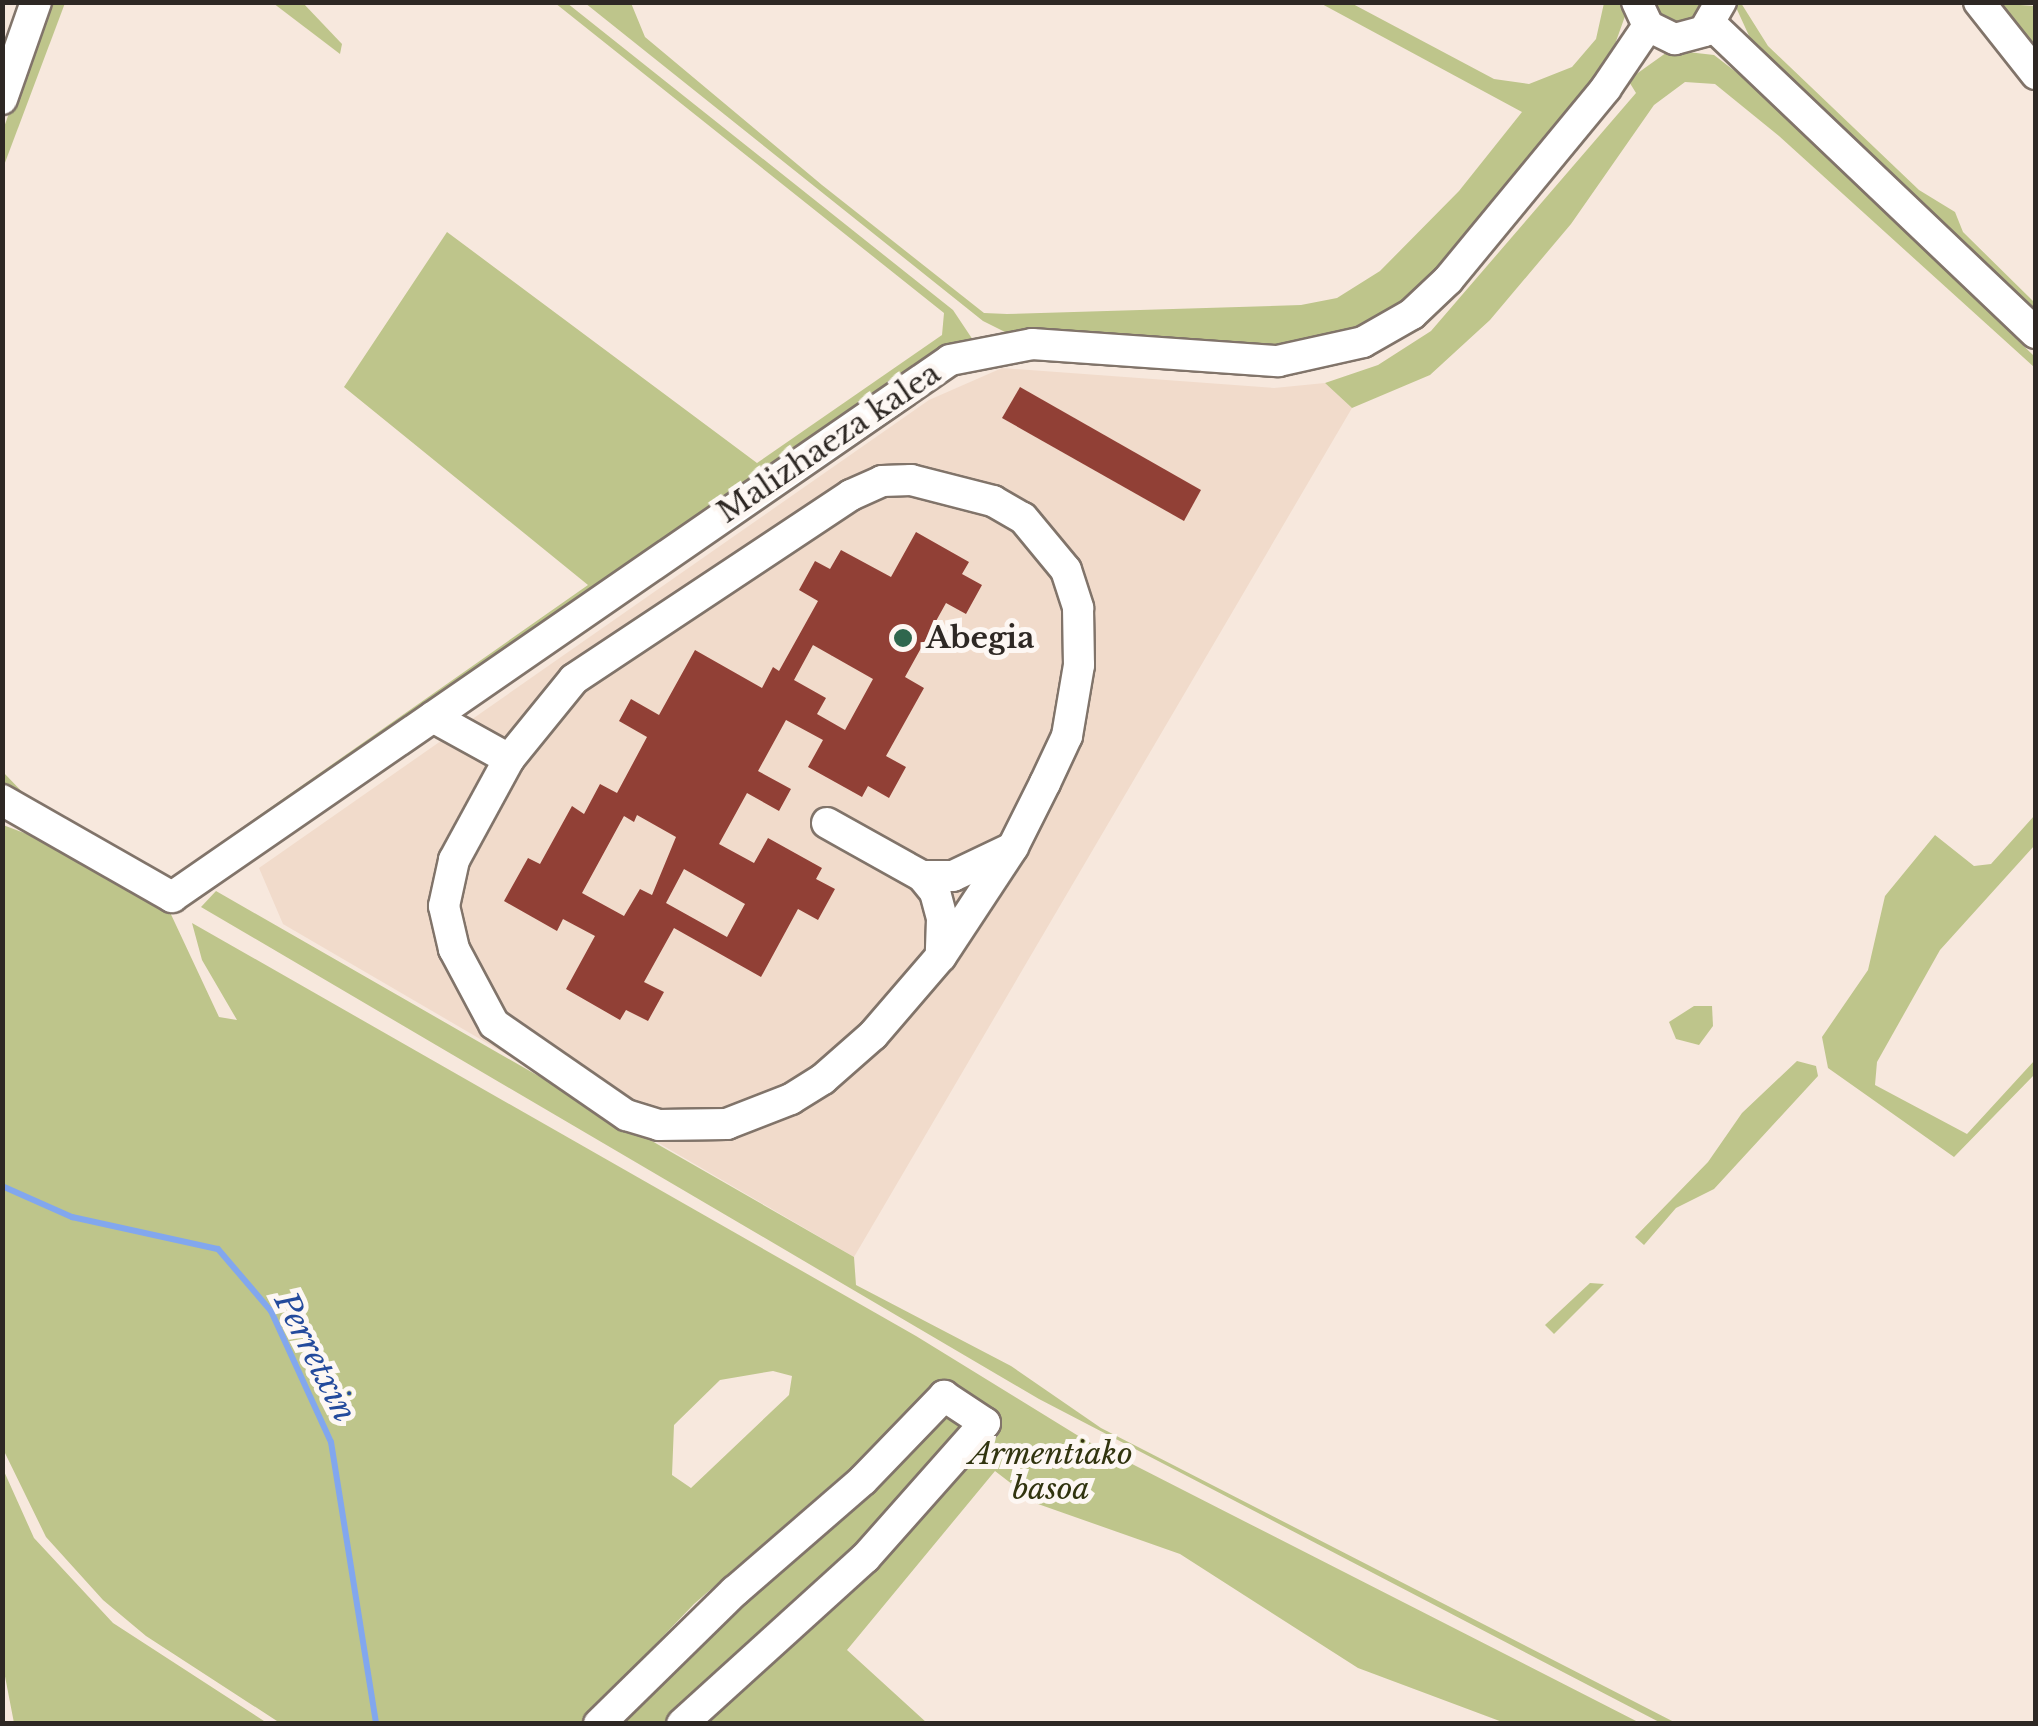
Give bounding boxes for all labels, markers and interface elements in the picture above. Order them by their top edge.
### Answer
street label: Malizhaeza kalea [711,355,947,531]
place label: Abegia [926,620,1034,656]
marker: Abegia [890,625,916,651]
water label: Perretxin [266,1286,364,1428]
park label: Armentiako basoa [969,1436,1133,1506]

